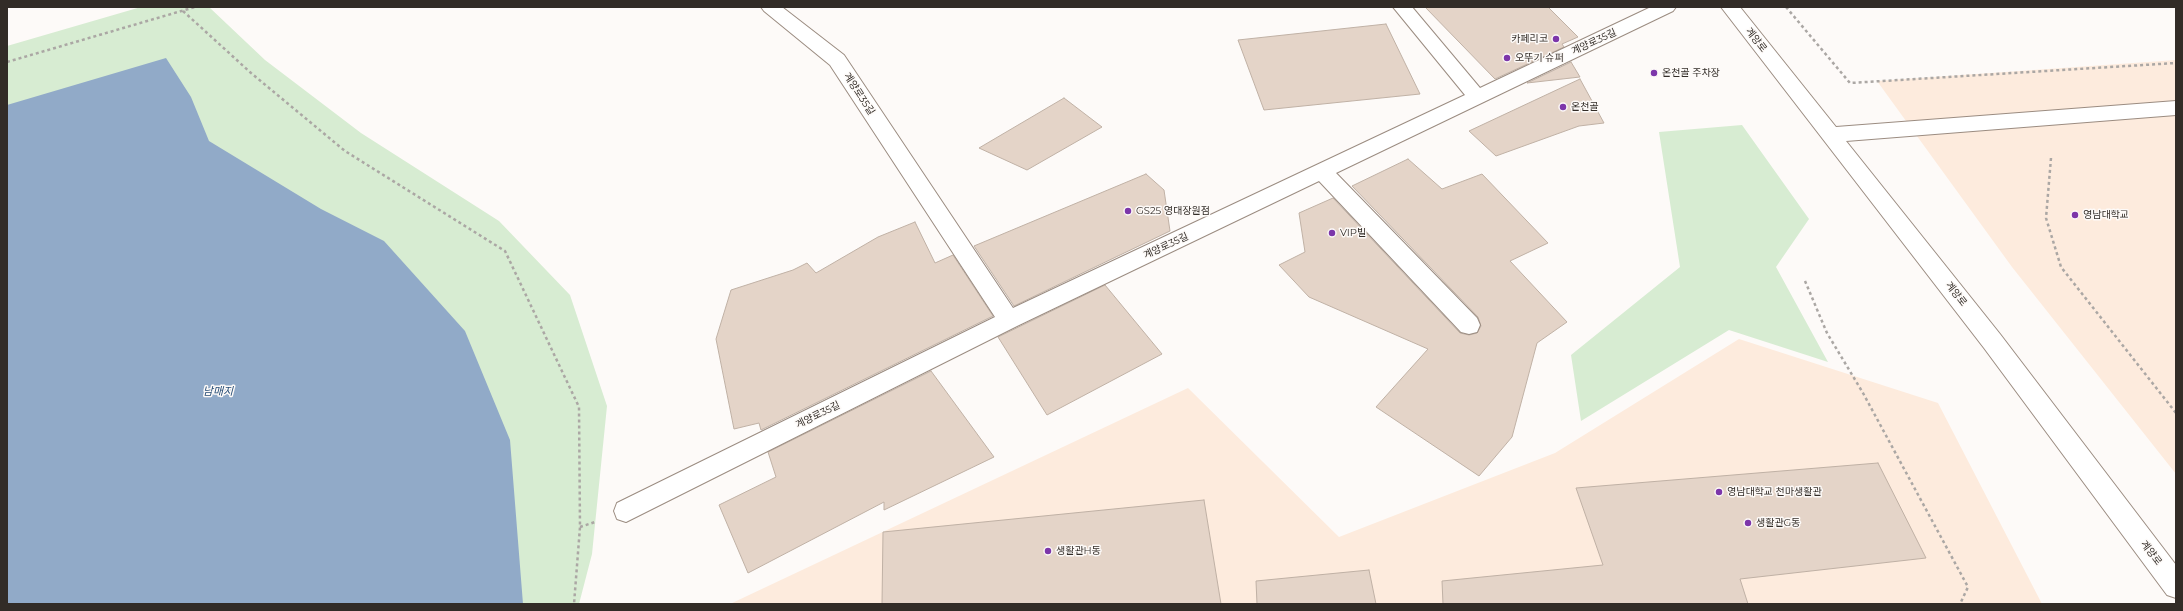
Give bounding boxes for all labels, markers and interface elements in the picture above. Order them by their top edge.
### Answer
street label: 계양로 [1743,25,1769,55]
street label: 계양로35길 [1570,26,1618,58]
place label: 카페리코 [1511,33,1548,45]
marker: 카페리코 [1551,34,1561,44]
place label: 오뚜기 슈퍼 [1515,52,1564,64]
marker: 오뚜기 슈퍼 [1502,53,1512,63]
place label: 온천골 주차장 [1662,67,1720,79]
marker: 온천골 주차장 [1649,68,1659,78]
street label: 계양로35길 [841,71,877,117]
place label: 온천골 [1571,101,1599,113]
marker: 온천골 [1558,102,1568,112]
place label: GS25 영대장원점 [1136,205,1210,217]
marker: GS25 영대장원점 [1123,206,1133,216]
place label: 영남대학교 [2083,209,2129,221]
marker: 영남대학교 [2070,210,2080,220]
place label: VIP빌 [1340,227,1366,239]
marker: VIP빌 [1327,228,1337,238]
street label: 계양로35길 [1142,230,1190,262]
street label: 계양로 [1943,279,1969,309]
water label: 남매지 [203,385,233,399]
street label: 계양로35길 [794,399,842,431]
place label: 영남대학교 천마생활관 [1727,486,1822,498]
marker: 영남대학교 천마생활관 [1714,487,1724,497]
place label: 생활관G동 [1756,517,1801,529]
marker: 생활관G동 [1743,518,1753,528]
street label: 계양로 [2138,538,2164,568]
place label: 생활관H동 [1056,545,1101,557]
marker: 생활관H동 [1043,546,1053,556]

